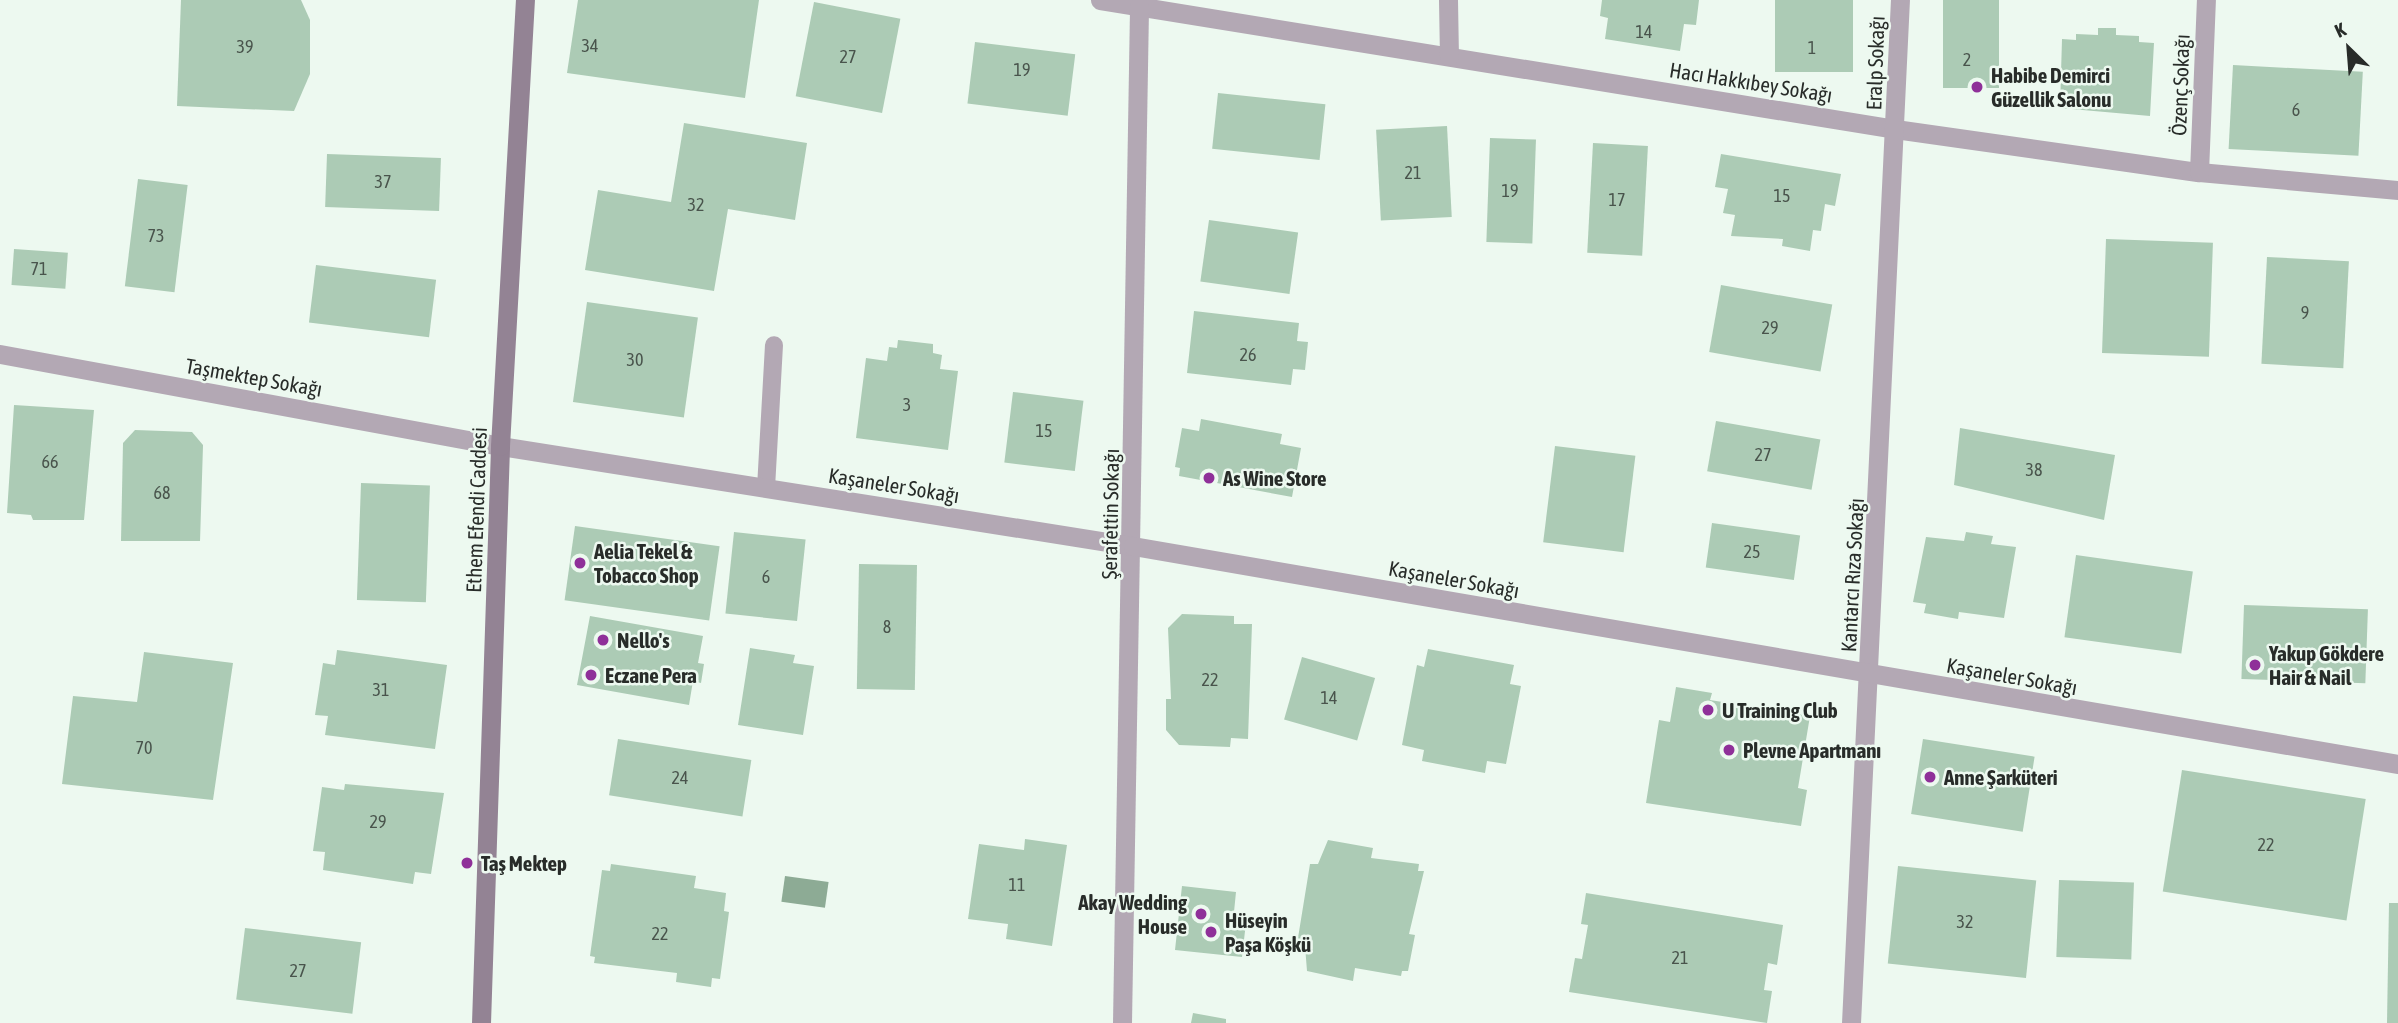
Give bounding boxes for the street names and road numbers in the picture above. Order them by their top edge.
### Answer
street label: Eralp Sokağı [1861,15,1889,111]
street label: Özenç Sokağı [2166,34,2194,136]
street label: Hacı Hakkıbey Sokağı [1668,57,1834,107]
street label: Taşmektep Sokağı [184,353,324,401]
street label: Ethem Efendi Caddesi [461,427,491,593]
street label: Şerafettin Sokağı [1096,448,1124,580]
street label: Kaşaneler Sokağı [827,462,961,508]
street label: Kantarcı Rıza Sokağı [1835,497,1869,653]
street label: Kaşaneler Sokağı [1387,555,1521,603]
street label: Kaşaneler Sokağı [1945,652,2079,700]

